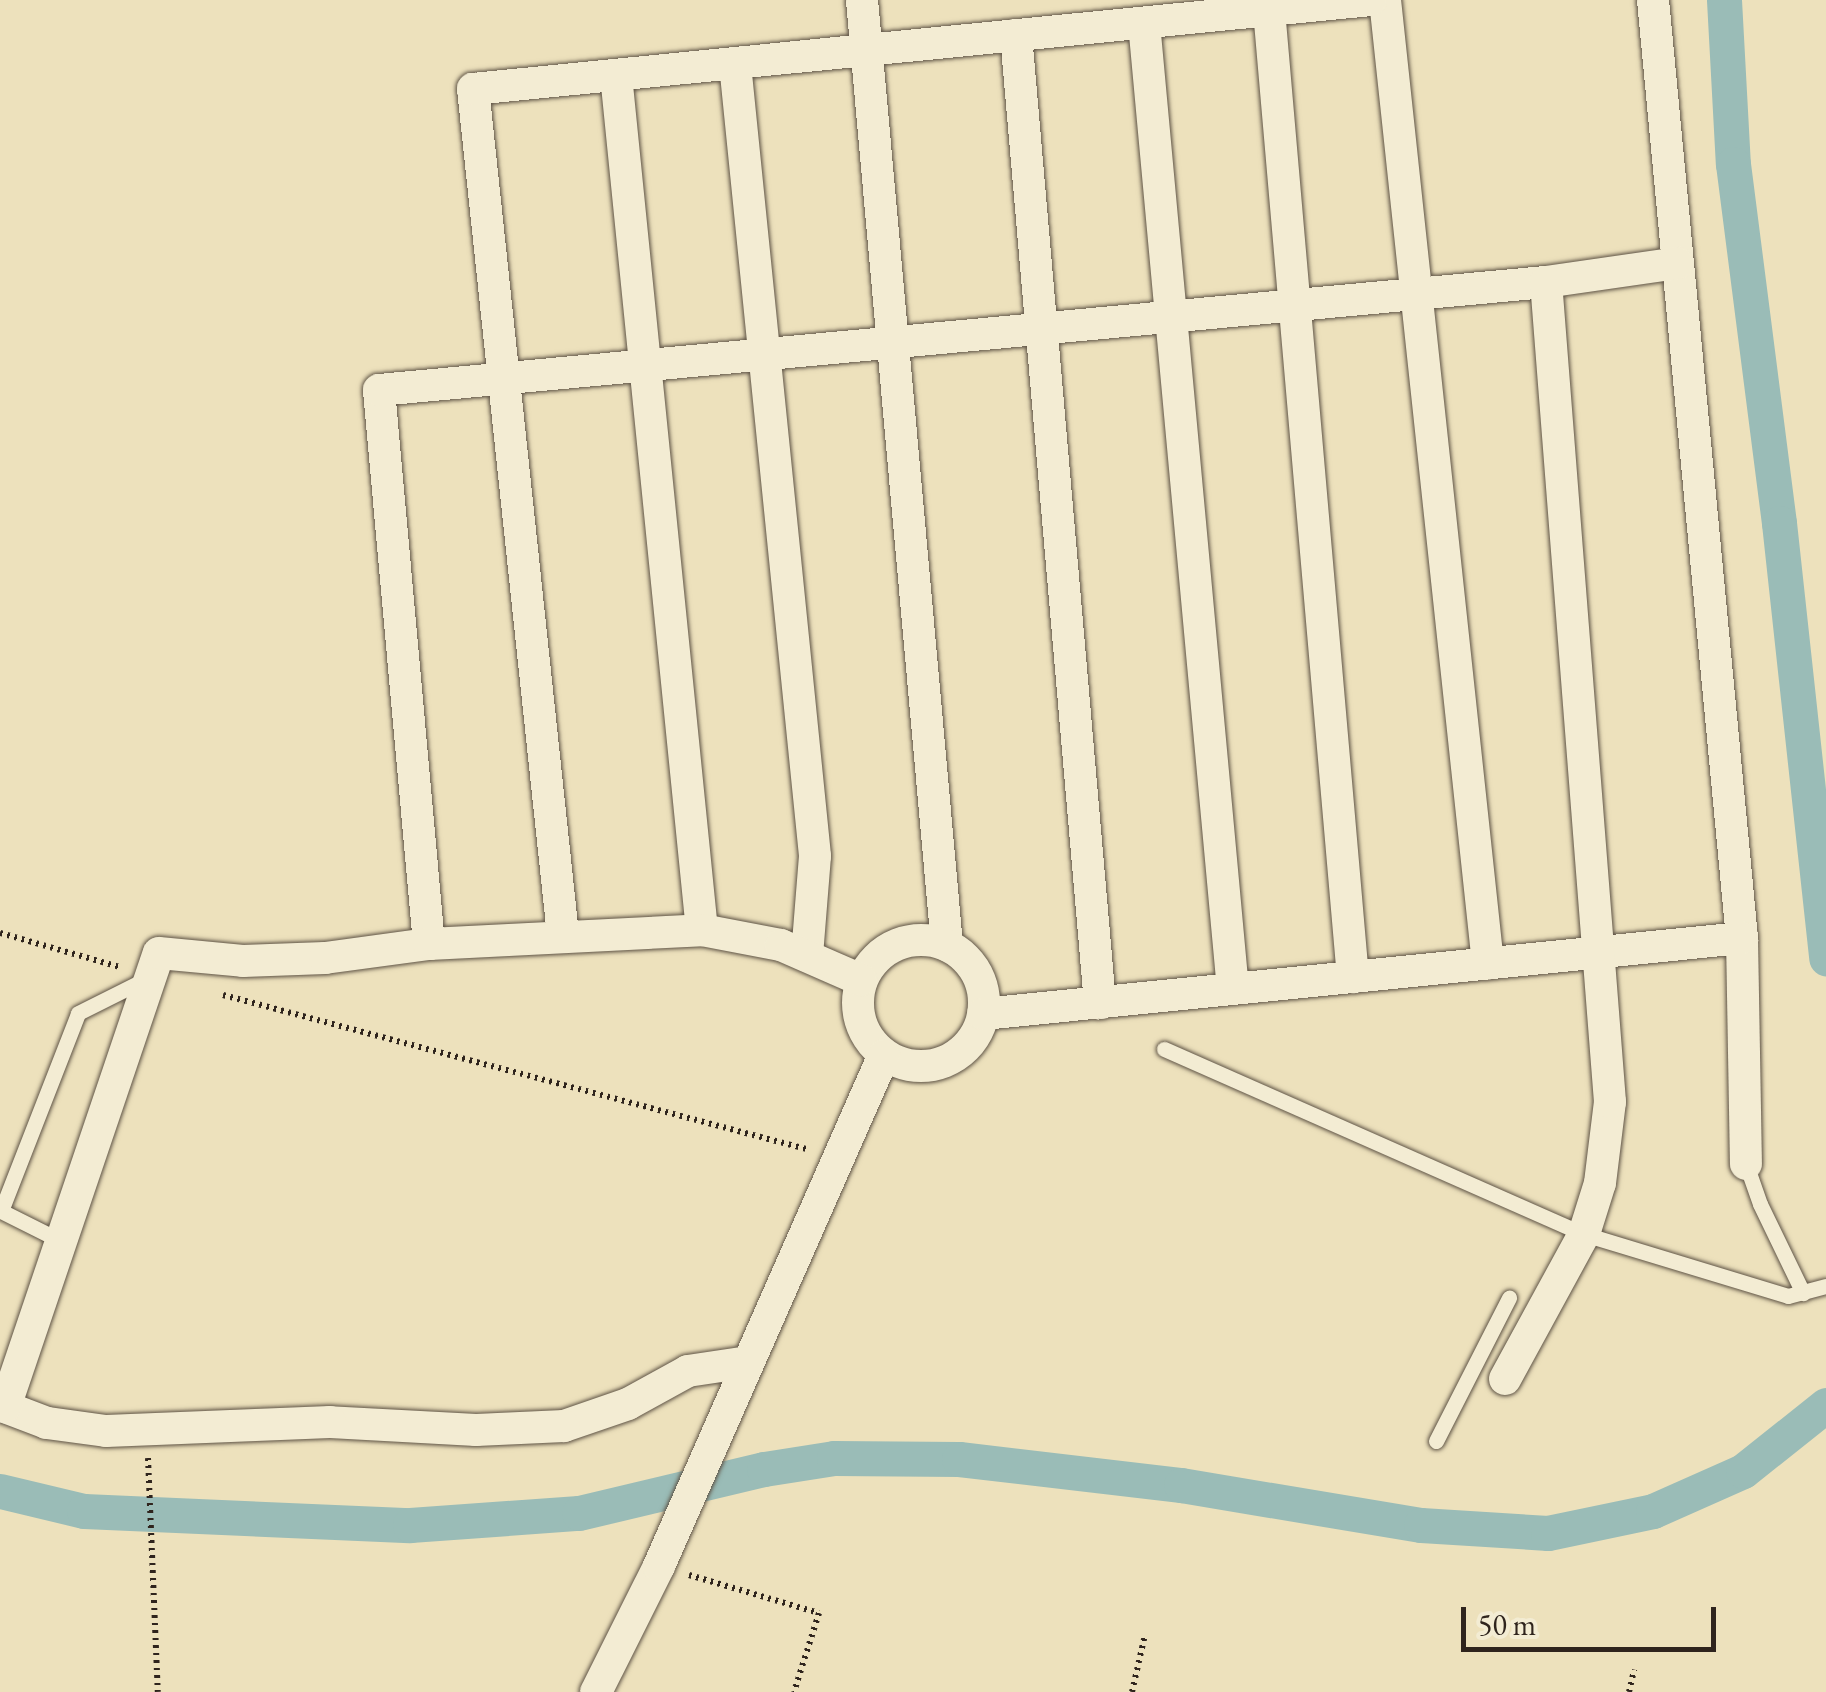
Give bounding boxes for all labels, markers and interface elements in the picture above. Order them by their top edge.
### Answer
scale bar [1466,1587,1721,1649]
text: 50 m [1478,1605,1536,1644]

